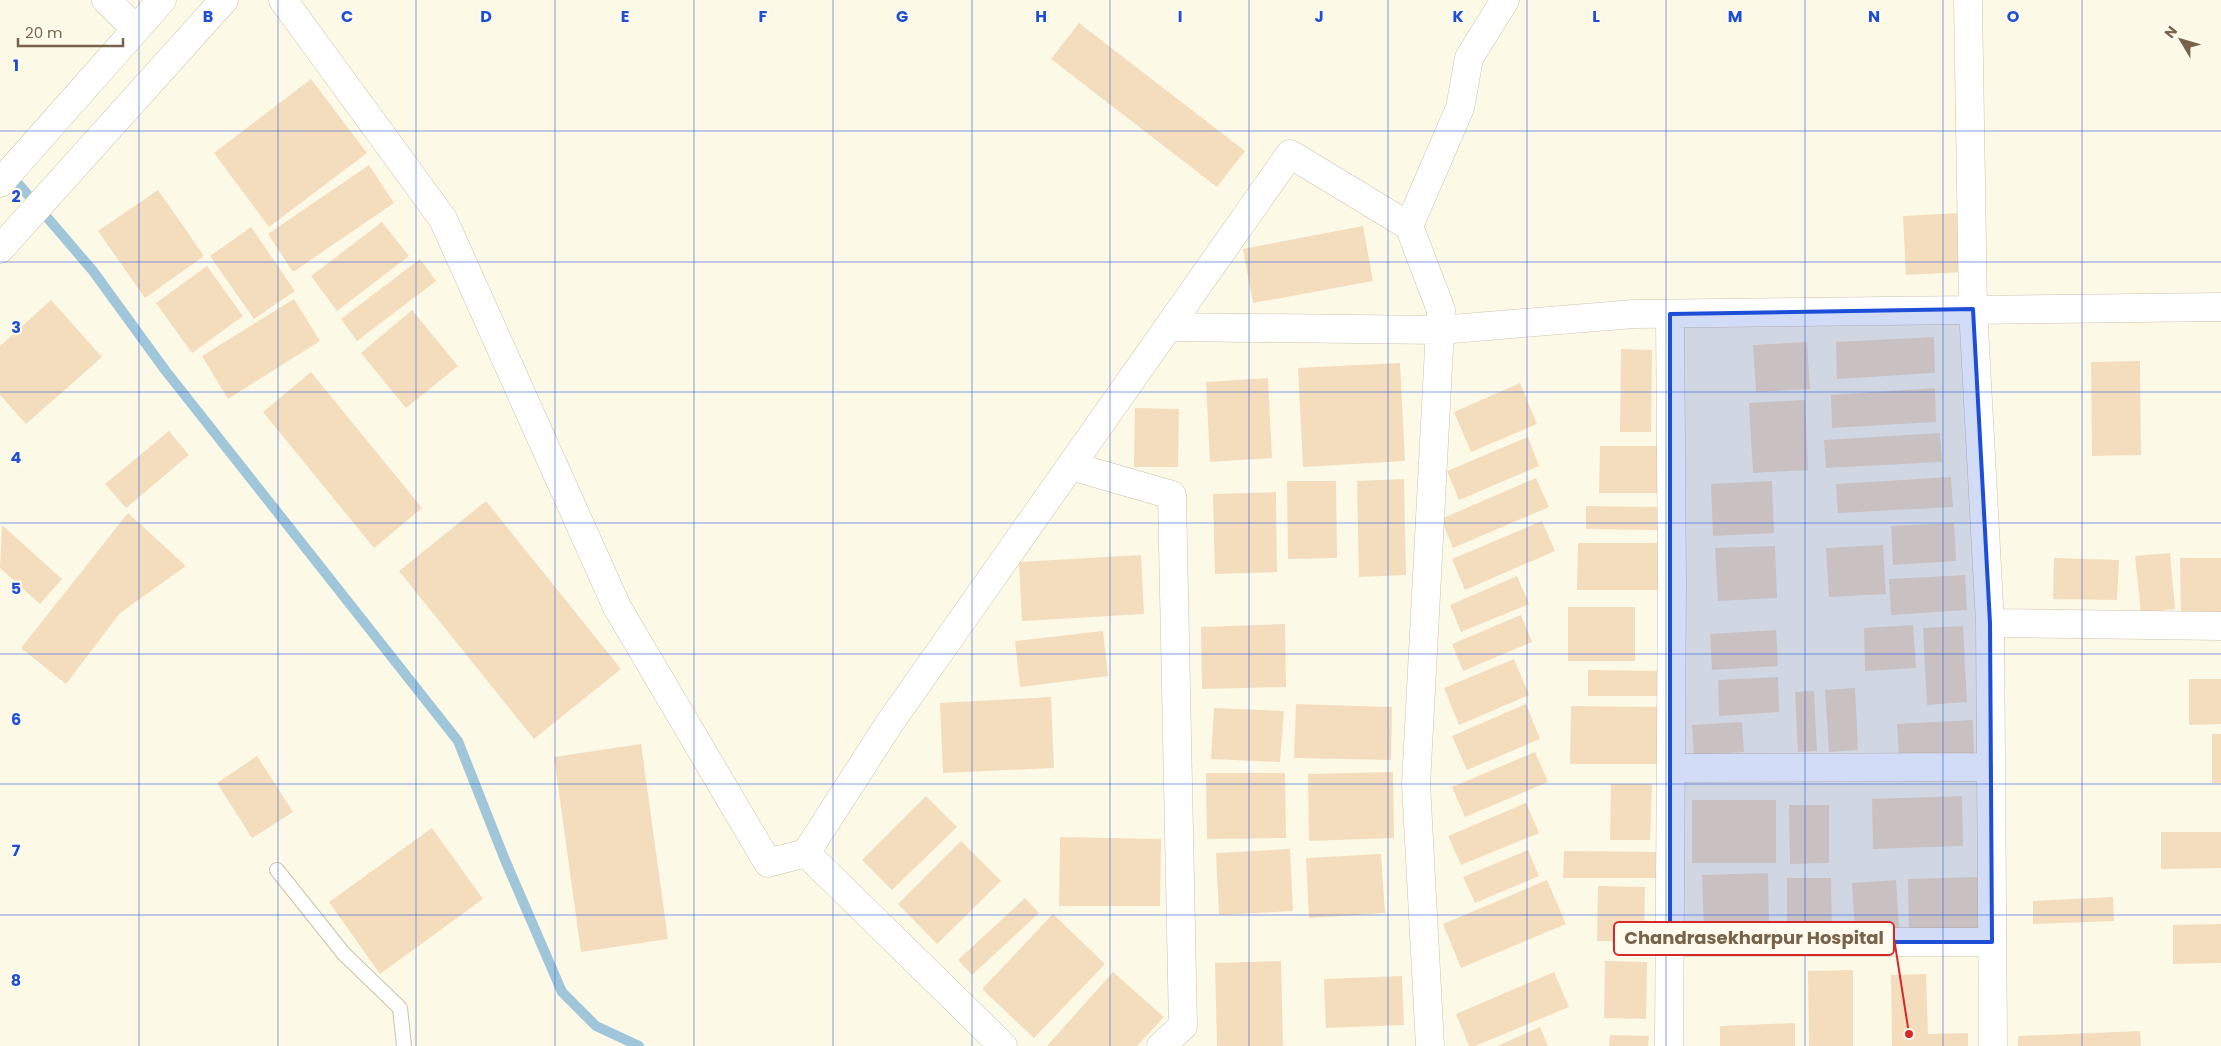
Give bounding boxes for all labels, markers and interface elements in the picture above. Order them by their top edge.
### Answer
text: B [203,5,213,28]
text: C [341,5,353,28]
text: D [480,5,492,28]
text: E [621,5,629,28]
text: F [759,5,768,28]
text: G [896,5,908,28]
text: H [1035,5,1047,28]
text: I [1178,5,1182,28]
text: J [1314,5,1324,28]
text: K [1452,5,1464,28]
text: L [1592,5,1600,28]
text: M [1728,5,1742,28]
text: N [1868,5,1880,28]
text: O [2007,5,2020,28]
scale bar [18,15,122,47]
north arrow [2156,15,2206,65]
text: 20 m [25,22,63,43]
text: N [2160,22,2182,42]
text: 1 [13,54,19,77]
text: 2 [11,185,21,208]
text: 3 [11,316,21,339]
text: 4 [11,446,22,469]
text: 5 [11,577,21,600]
text: 6 [11,708,21,731]
text: 7 [12,839,21,862]
callout: Chandrasekharpur Hospital [1614,922,1894,955]
text: Chandrasekharpur Hospital [1624,925,1884,950]
text: 8 [11,969,21,992]

